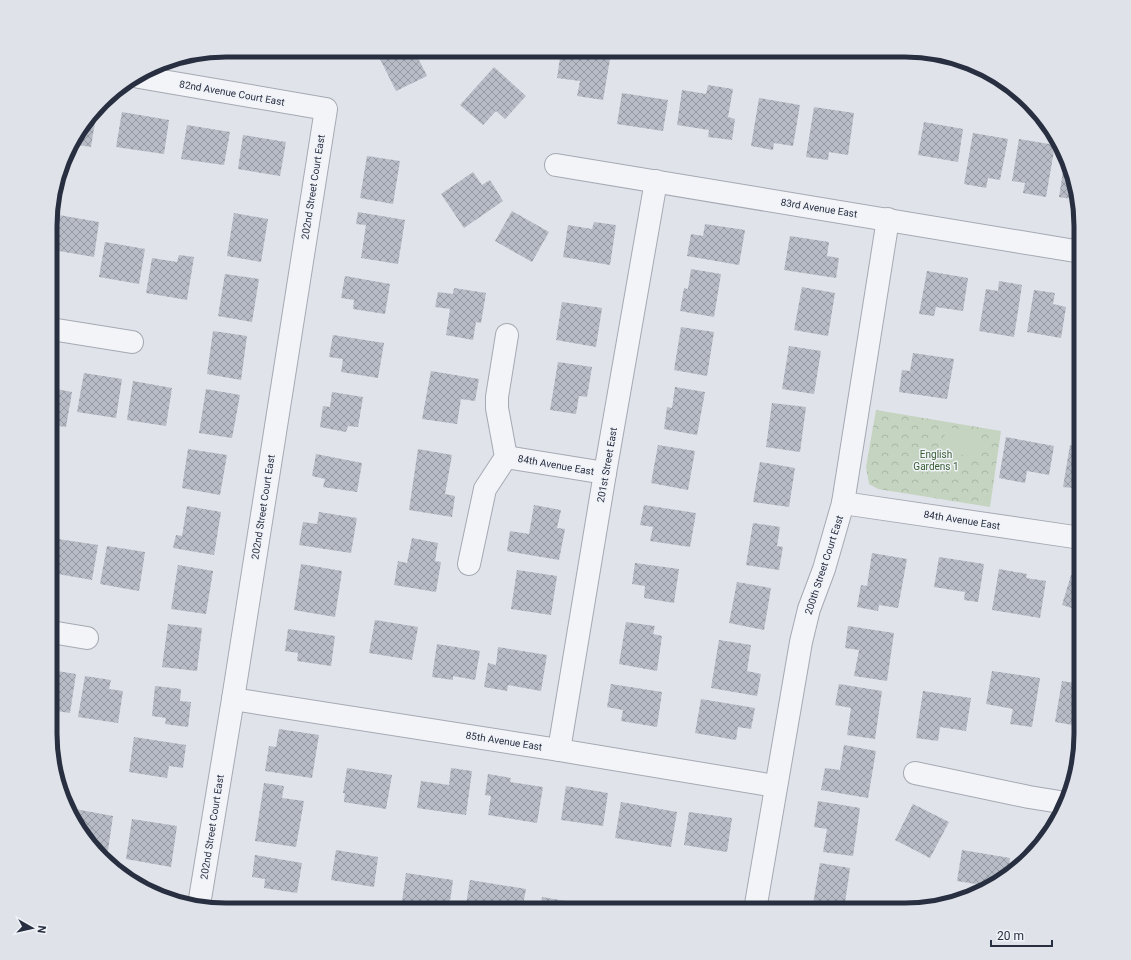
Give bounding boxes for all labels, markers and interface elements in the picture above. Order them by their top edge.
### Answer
street label: 82nd Avenue Court East [178,78,286,108]
street label: 202nd Street Court East [299,134,327,240]
street label: 83rd Avenue East [780,197,858,219]
street label: 201st Street East [595,427,619,503]
park label: English Gardens 1 [913,449,959,472]
street label: 84th Avenue East [517,453,595,477]
street label: 202nd Street Court East [249,454,277,560]
street label: 84th Avenue East [923,509,1001,531]
street label: 200th Street Court East [803,514,845,616]
street label: 85th Avenue East [465,730,543,752]
street label: 202nd Street Court East [198,774,226,880]
north arrow [12,908,52,948]
scale bar [991,922,1052,948]
text: N [34,925,48,934]
text: 20 m [997,929,1024,943]

